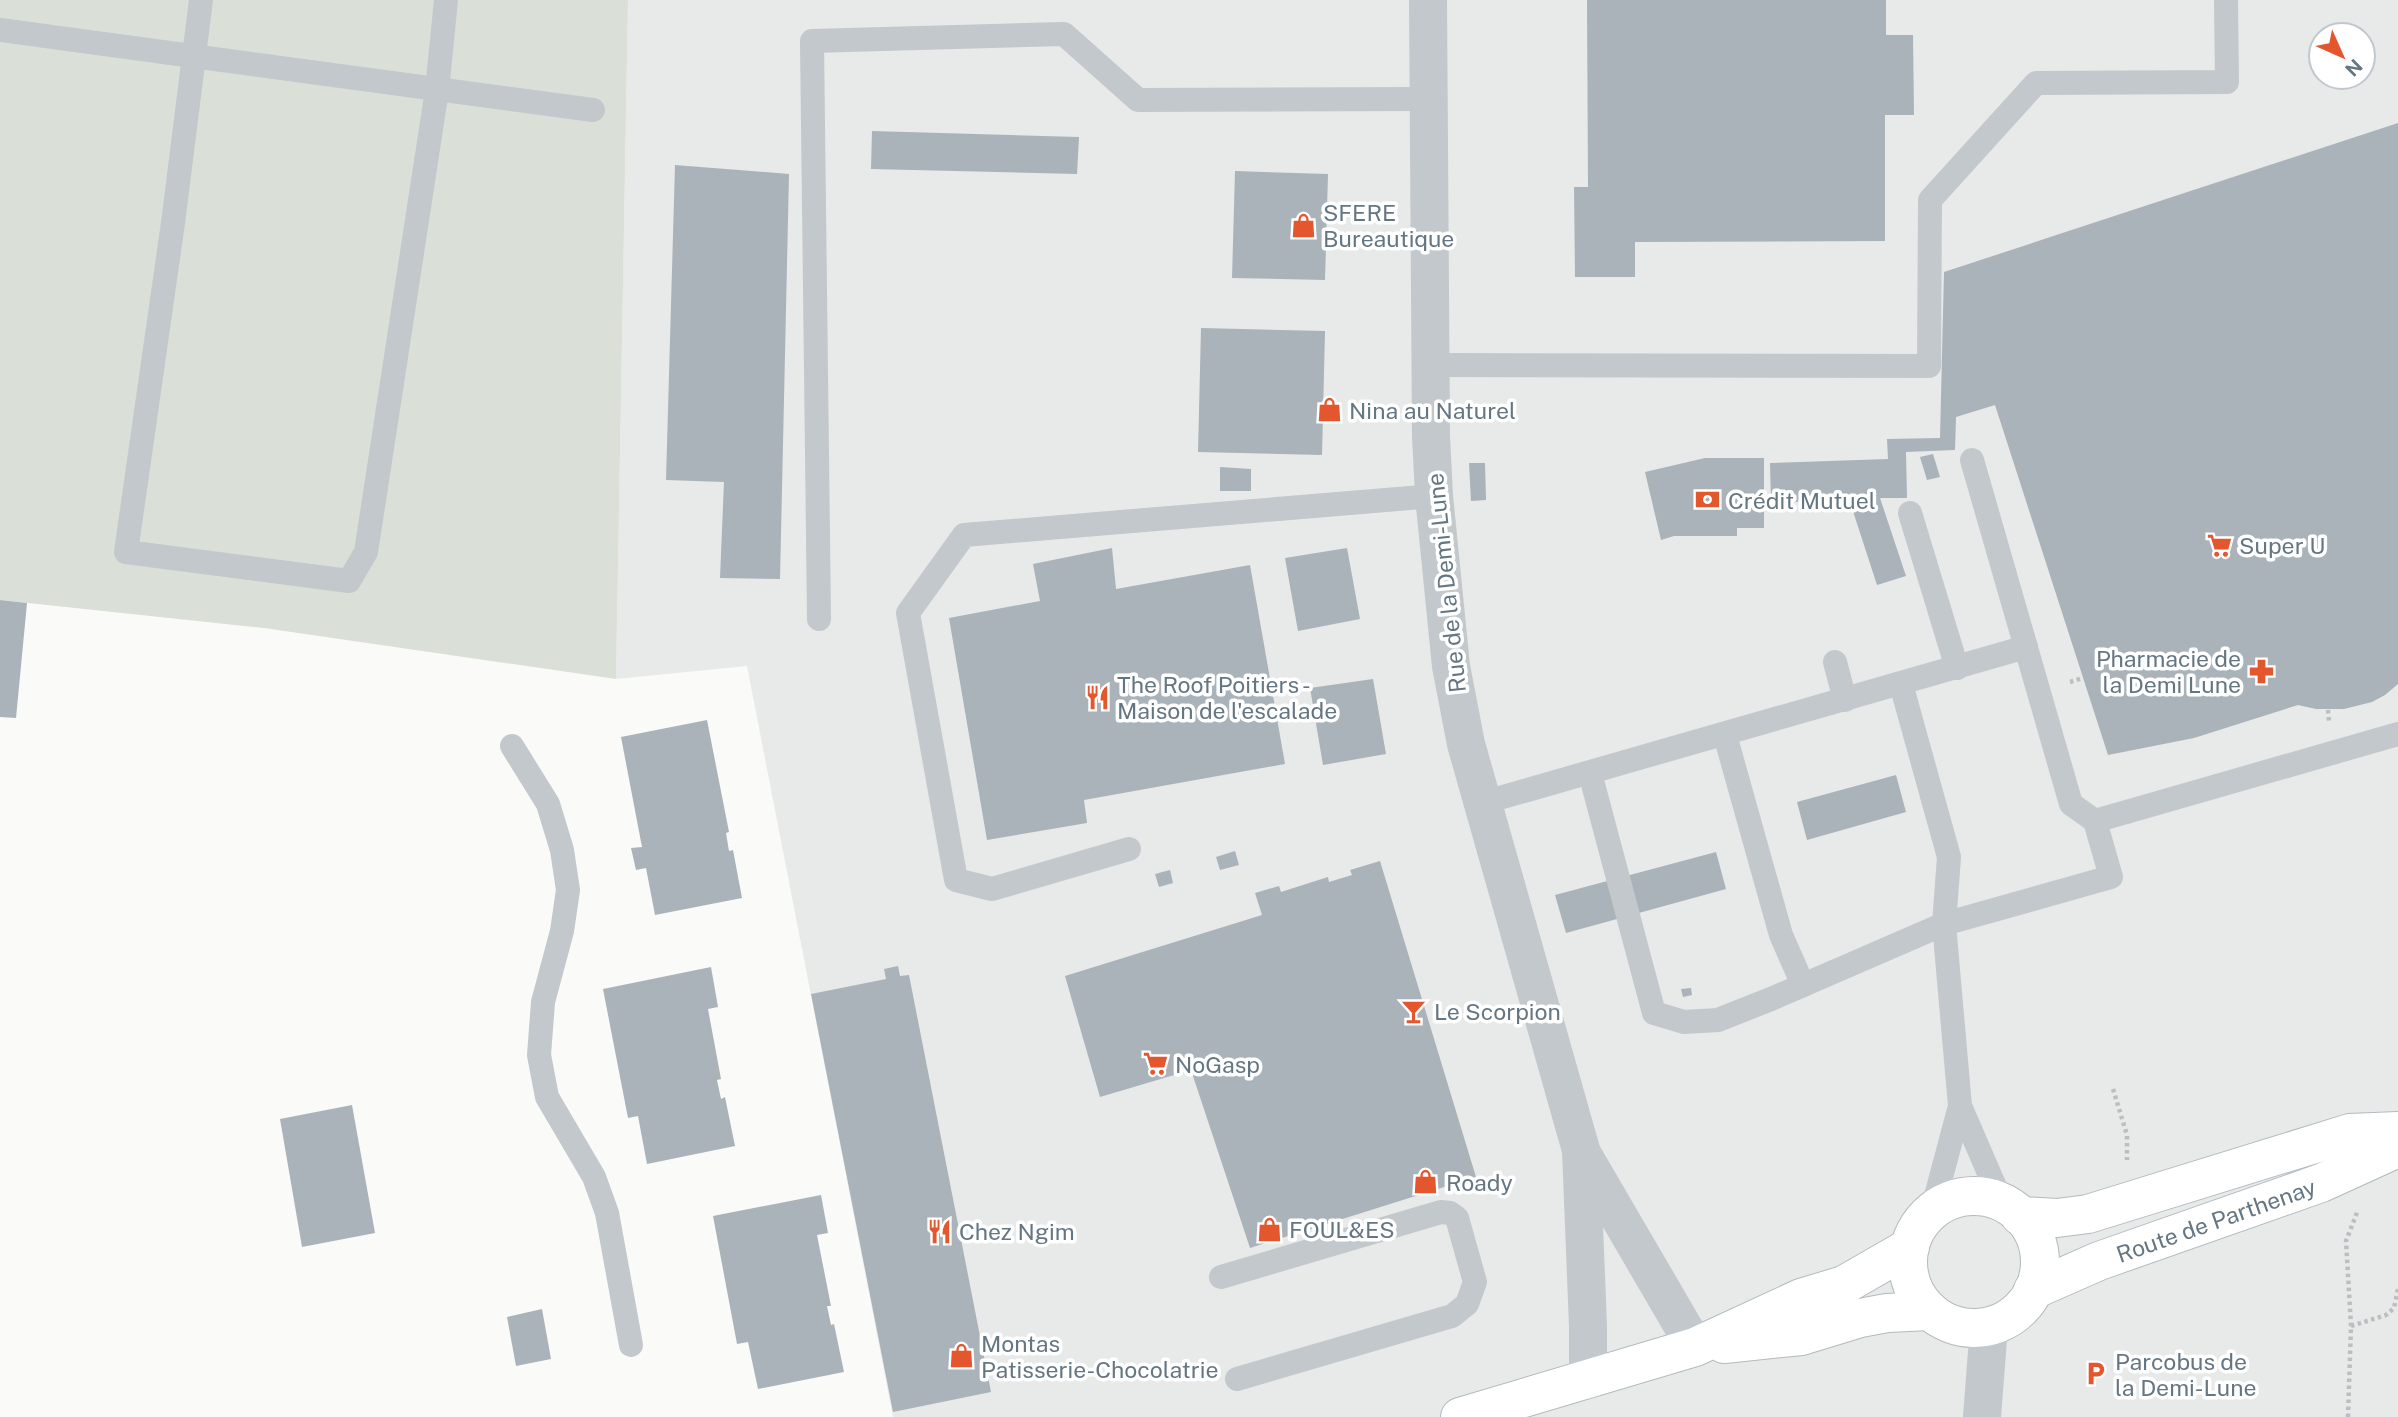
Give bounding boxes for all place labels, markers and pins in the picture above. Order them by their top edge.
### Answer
place label: SFERE Bureautique [1323,199,1454,252]
shop icon: SFERE Bureautique [1289,211,1317,239]
shop icon: Nina au Naturel [1315,396,1343,424]
place label: Nina au Naturel [1349,397,1516,424]
bank icon: Crédit Mutuel [1694,486,1722,514]
place label: Crédit Mutuel [1728,487,1876,514]
supermarket icon: Super U [2205,531,2233,559]
place label: Super U [2239,532,2325,559]
place label: Pharmacie de la Demi Lune [2096,645,2241,698]
pharmacy icon: Pharmacie de la Demi Lune [2247,657,2275,685]
place label: The Roof Poitiers - Maison de l'escalade [1117,671,1337,724]
restaurant icon: The Roof Poitiers - Maison de l'escalade [1083,683,1111,711]
bar icon: Le Scorpion [1400,997,1428,1025]
place label: Le Scorpion [1434,998,1561,1025]
supermarket icon: NoGasp [1141,1050,1169,1078]
place label: NoGasp [1175,1051,1260,1078]
shop icon: Roady [1412,1168,1440,1196]
place label: Roady [1446,1169,1513,1196]
shop icon: FOUL&ES [1255,1215,1283,1243]
place label: FOUL&ES [1289,1216,1395,1243]
restaurant icon: Chez Ngim [925,1217,953,1245]
place label: Chez Ngim [959,1218,1075,1245]
place label: Montas Patisserie-Chocolatrie [981,1330,1218,1383]
shop icon: Montas Patisserie-Chocolatrie [947,1342,975,1370]
place label: Parcobus de la Demi-Lune [2115,1348,2257,1401]
parking icon: Parcobus de la Demi-Lune [2081,1360,2109,1388]

